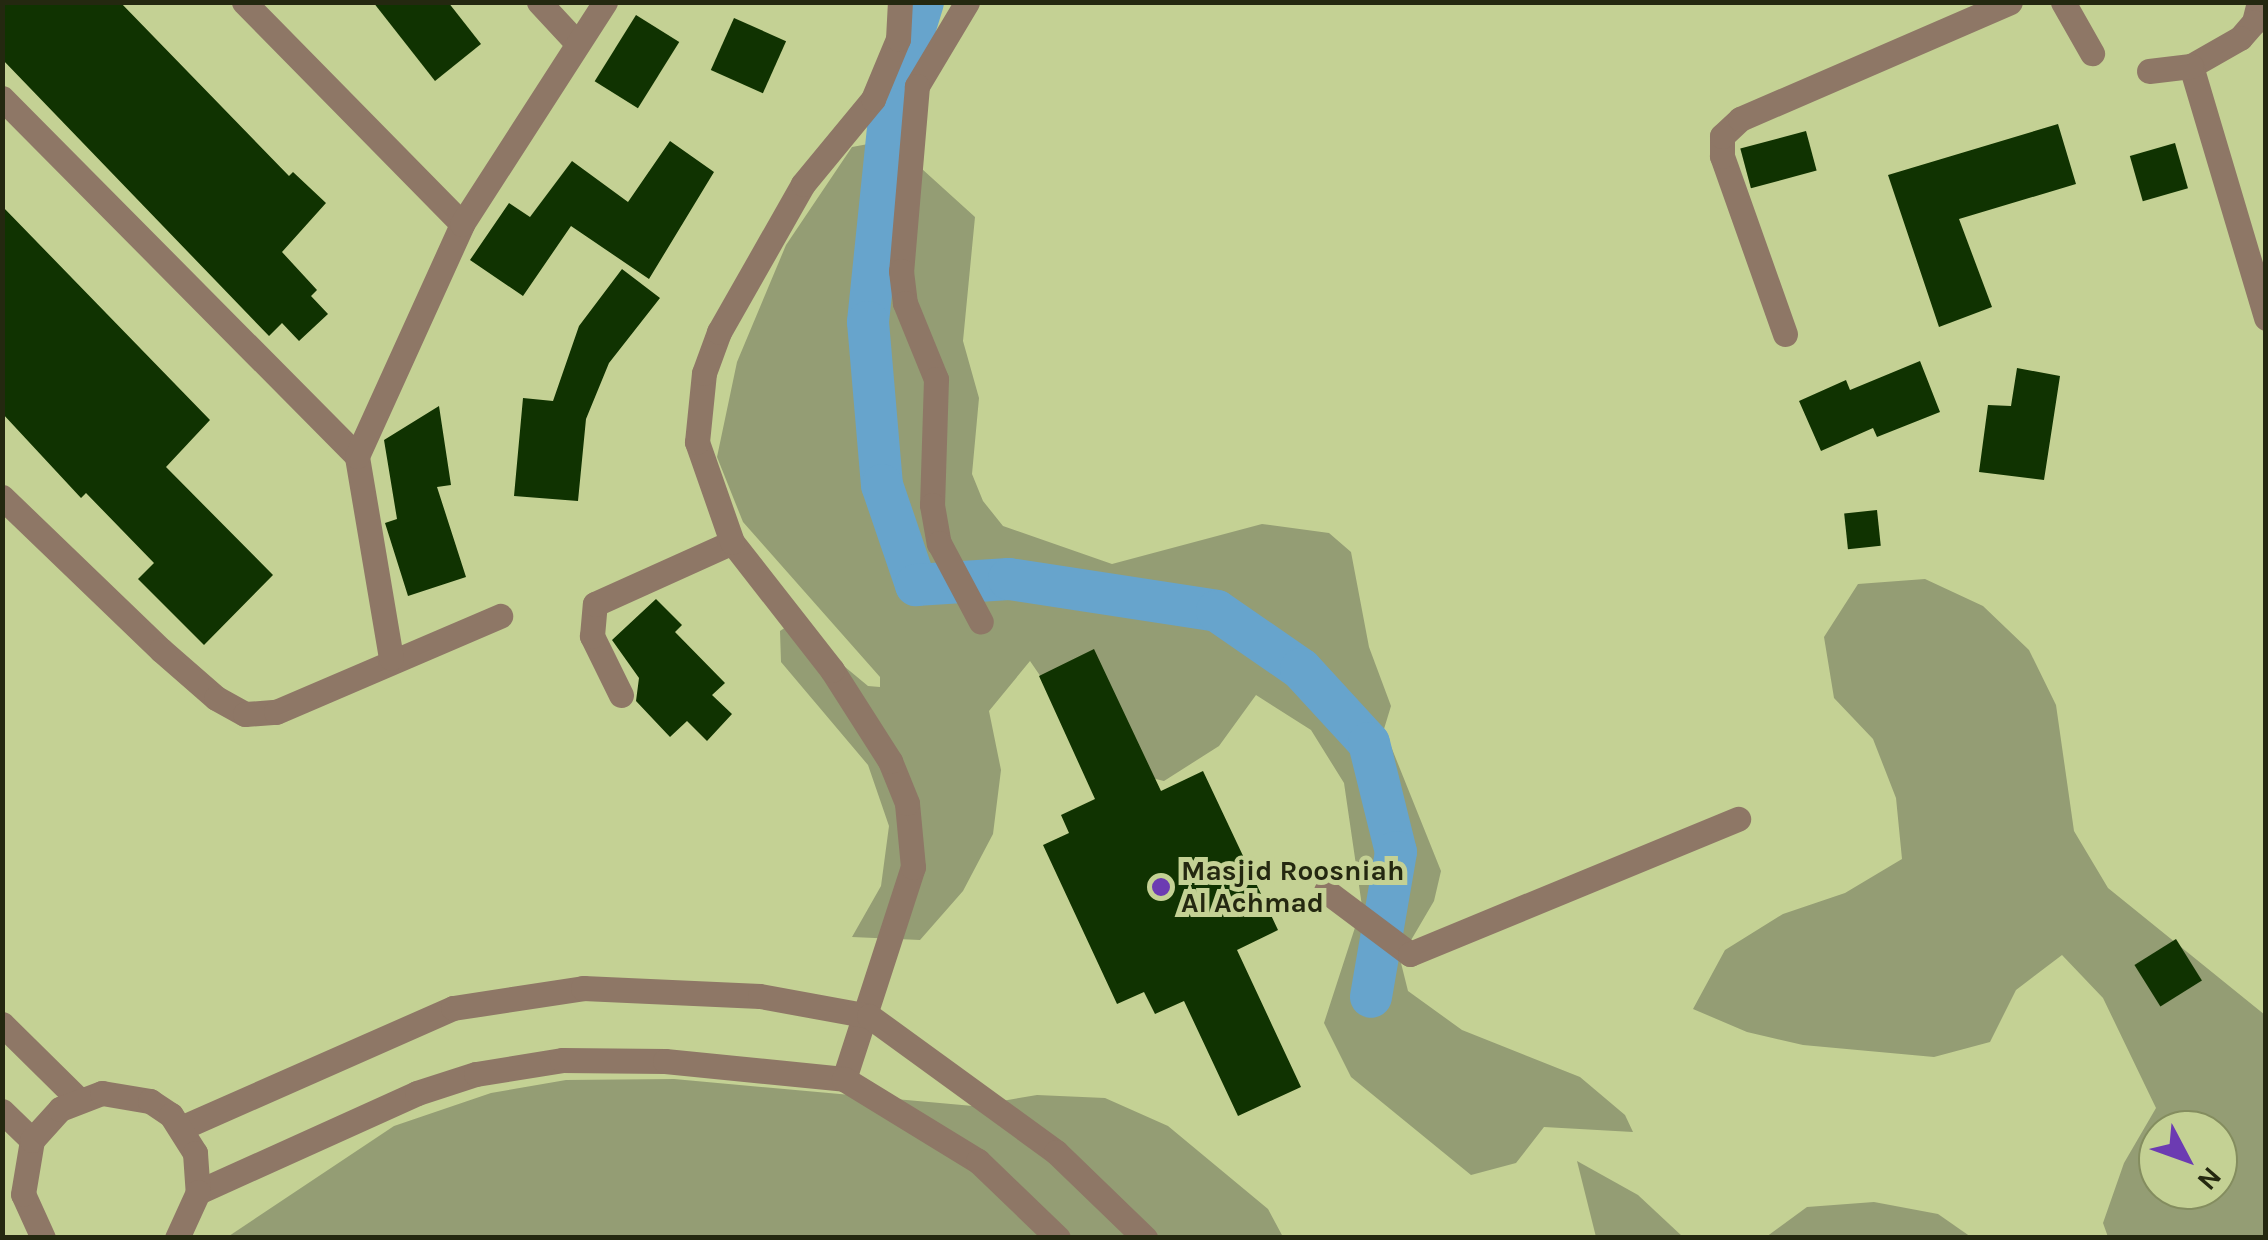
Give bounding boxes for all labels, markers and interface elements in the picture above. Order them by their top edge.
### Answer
place label: Masjid Roosniah Al Achmad [1181,854,1404,920]
marker: Masjid Roosniah Al Achmad [1150,876,1172,898]
north arrow [2138,1110,2238,1210]
text: N [2190,1160,2229,1197]

